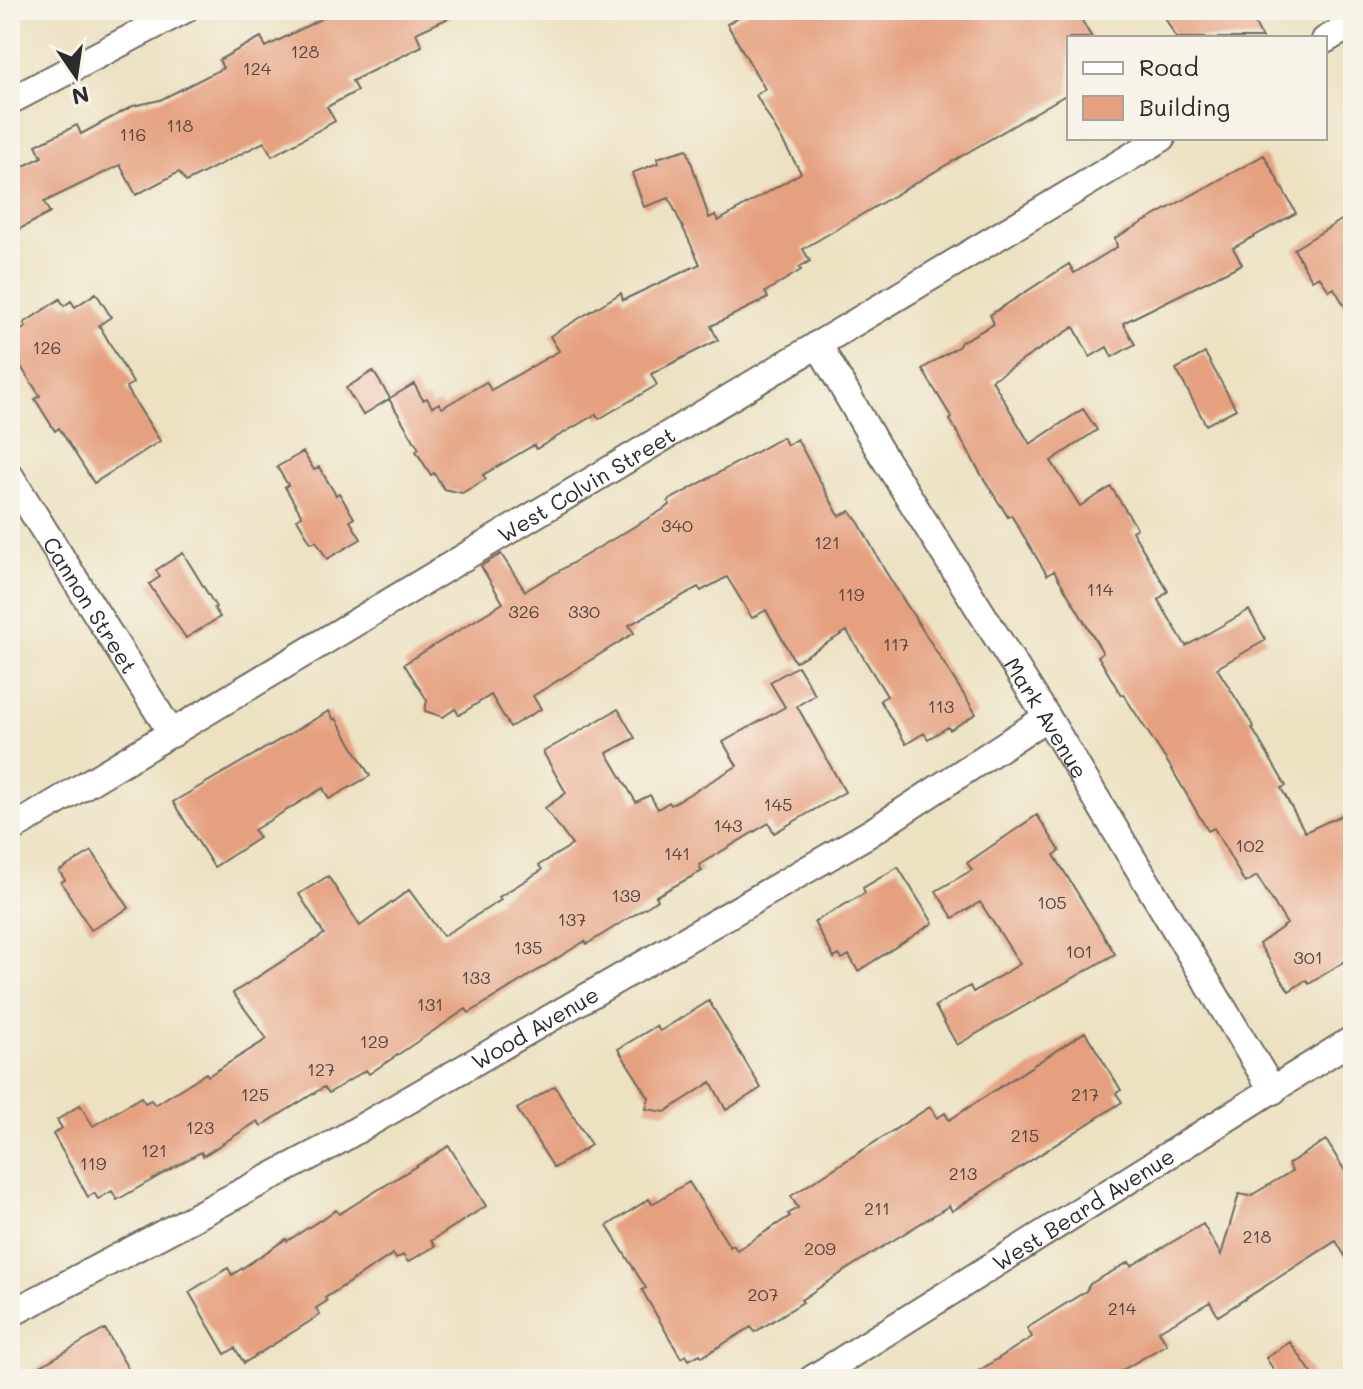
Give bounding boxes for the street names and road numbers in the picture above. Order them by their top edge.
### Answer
street label: West Colvin Street [492,419,680,548]
street label: Cannon Street [37,531,145,679]
street label: Mark Avenue [998,651,1095,783]
street label: Wood Avenue [466,979,604,1075]
street label: West Beard Avenue [986,1141,1179,1277]

